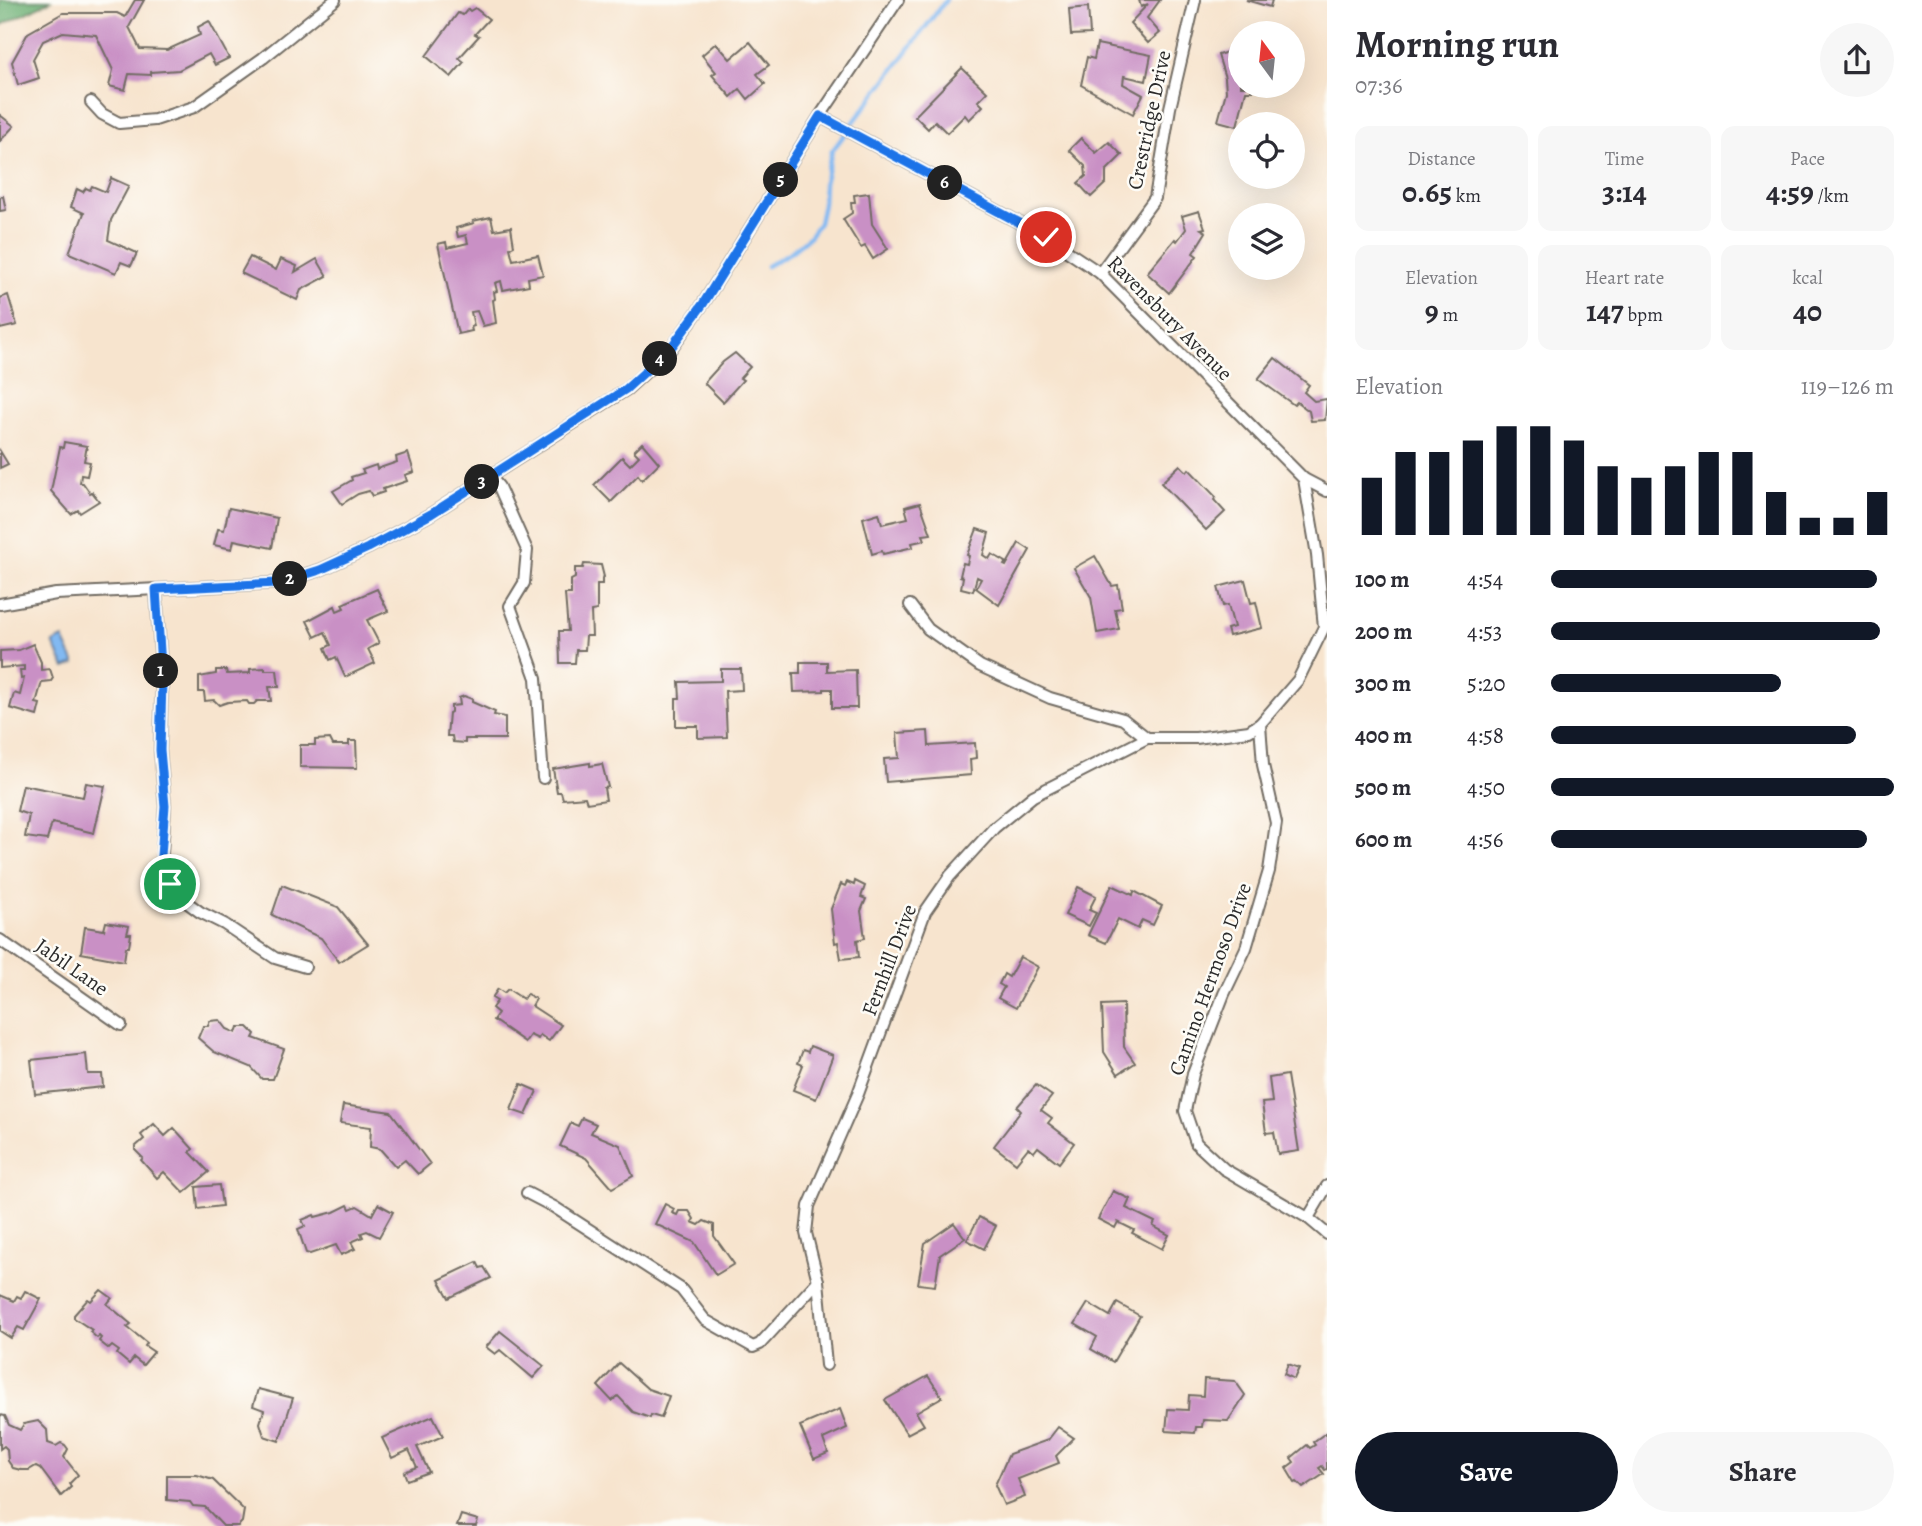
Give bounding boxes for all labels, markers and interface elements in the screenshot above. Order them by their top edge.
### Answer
text: Morning run [1355,18,1559,70]
north arrow [1228,21,1306,98]
map controls [1228,21,1305,280]
button: share [1820,23,1894,97]
street label: Crestridge Drive [1121,48,1177,192]
text: 07:36 [1355,70,1403,101]
button: locate [1228,112,1305,189]
text: Distance [1407,146,1476,172]
text: Time [1605,146,1644,172]
text: Pace [1790,146,1825,172]
pin: 5 [764,162,798,198]
text: 5 [776,166,785,192]
pin: 6 [928,166,962,200]
text: 6 [940,169,949,195]
text: 0.65 [1402,172,1452,212]
text: 3:14 [1602,172,1647,212]
text: 4:59 [1766,172,1814,212]
text: km [1452,183,1481,209]
text: /km [1814,183,1849,209]
button: layers [1228,203,1305,280]
pin [1016,207,1076,267]
icon: check [1027,218,1065,256]
street label: Ravensbury Avenue [1101,249,1239,387]
text: Elevation [1405,265,1478,291]
text: Heart rate [1585,265,1664,291]
text: kcal [1792,265,1823,291]
text: 9 [1425,291,1439,331]
text: 147 [1586,291,1624,331]
text: 40 [1793,291,1822,331]
text: m [1439,302,1458,328]
text: bpm [1624,302,1663,328]
pin: 4 [642,342,678,376]
text: 4 [655,345,664,371]
text: Elevation [1355,371,1443,402]
text: 119–126 m [1801,371,1894,402]
pin: 3 [464,464,500,500]
text: 3 [477,468,486,494]
pin: 2 [272,562,308,596]
text: 100 m [1355,564,1410,595]
text: 4:54 [1467,564,1503,595]
text: 2 [285,565,294,591]
text: 200 m [1355,616,1413,647]
text: 4:53 [1467,616,1502,647]
pin: 1 [144,654,178,688]
text: 1 [157,657,164,683]
text: 300 m [1355,668,1411,699]
text: 5:20 [1467,668,1506,699]
text: 400 m [1355,720,1412,751]
text: 4:58 [1467,720,1504,751]
text: 500 m [1355,772,1411,803]
text: 4:50 [1467,772,1505,803]
text: 600 m [1355,824,1412,855]
text: 4:56 [1467,824,1503,855]
pin [140,854,200,914]
icon: arrive [151,865,189,903]
street label: Camino Hermoso Drive [1162,879,1258,1079]
street label: Fernhill Drive [855,900,923,1020]
street label: Jabil Lane [30,932,114,1002]
button: Save [1355,1432,1618,1512]
button: Share [1632,1432,1894,1512]

